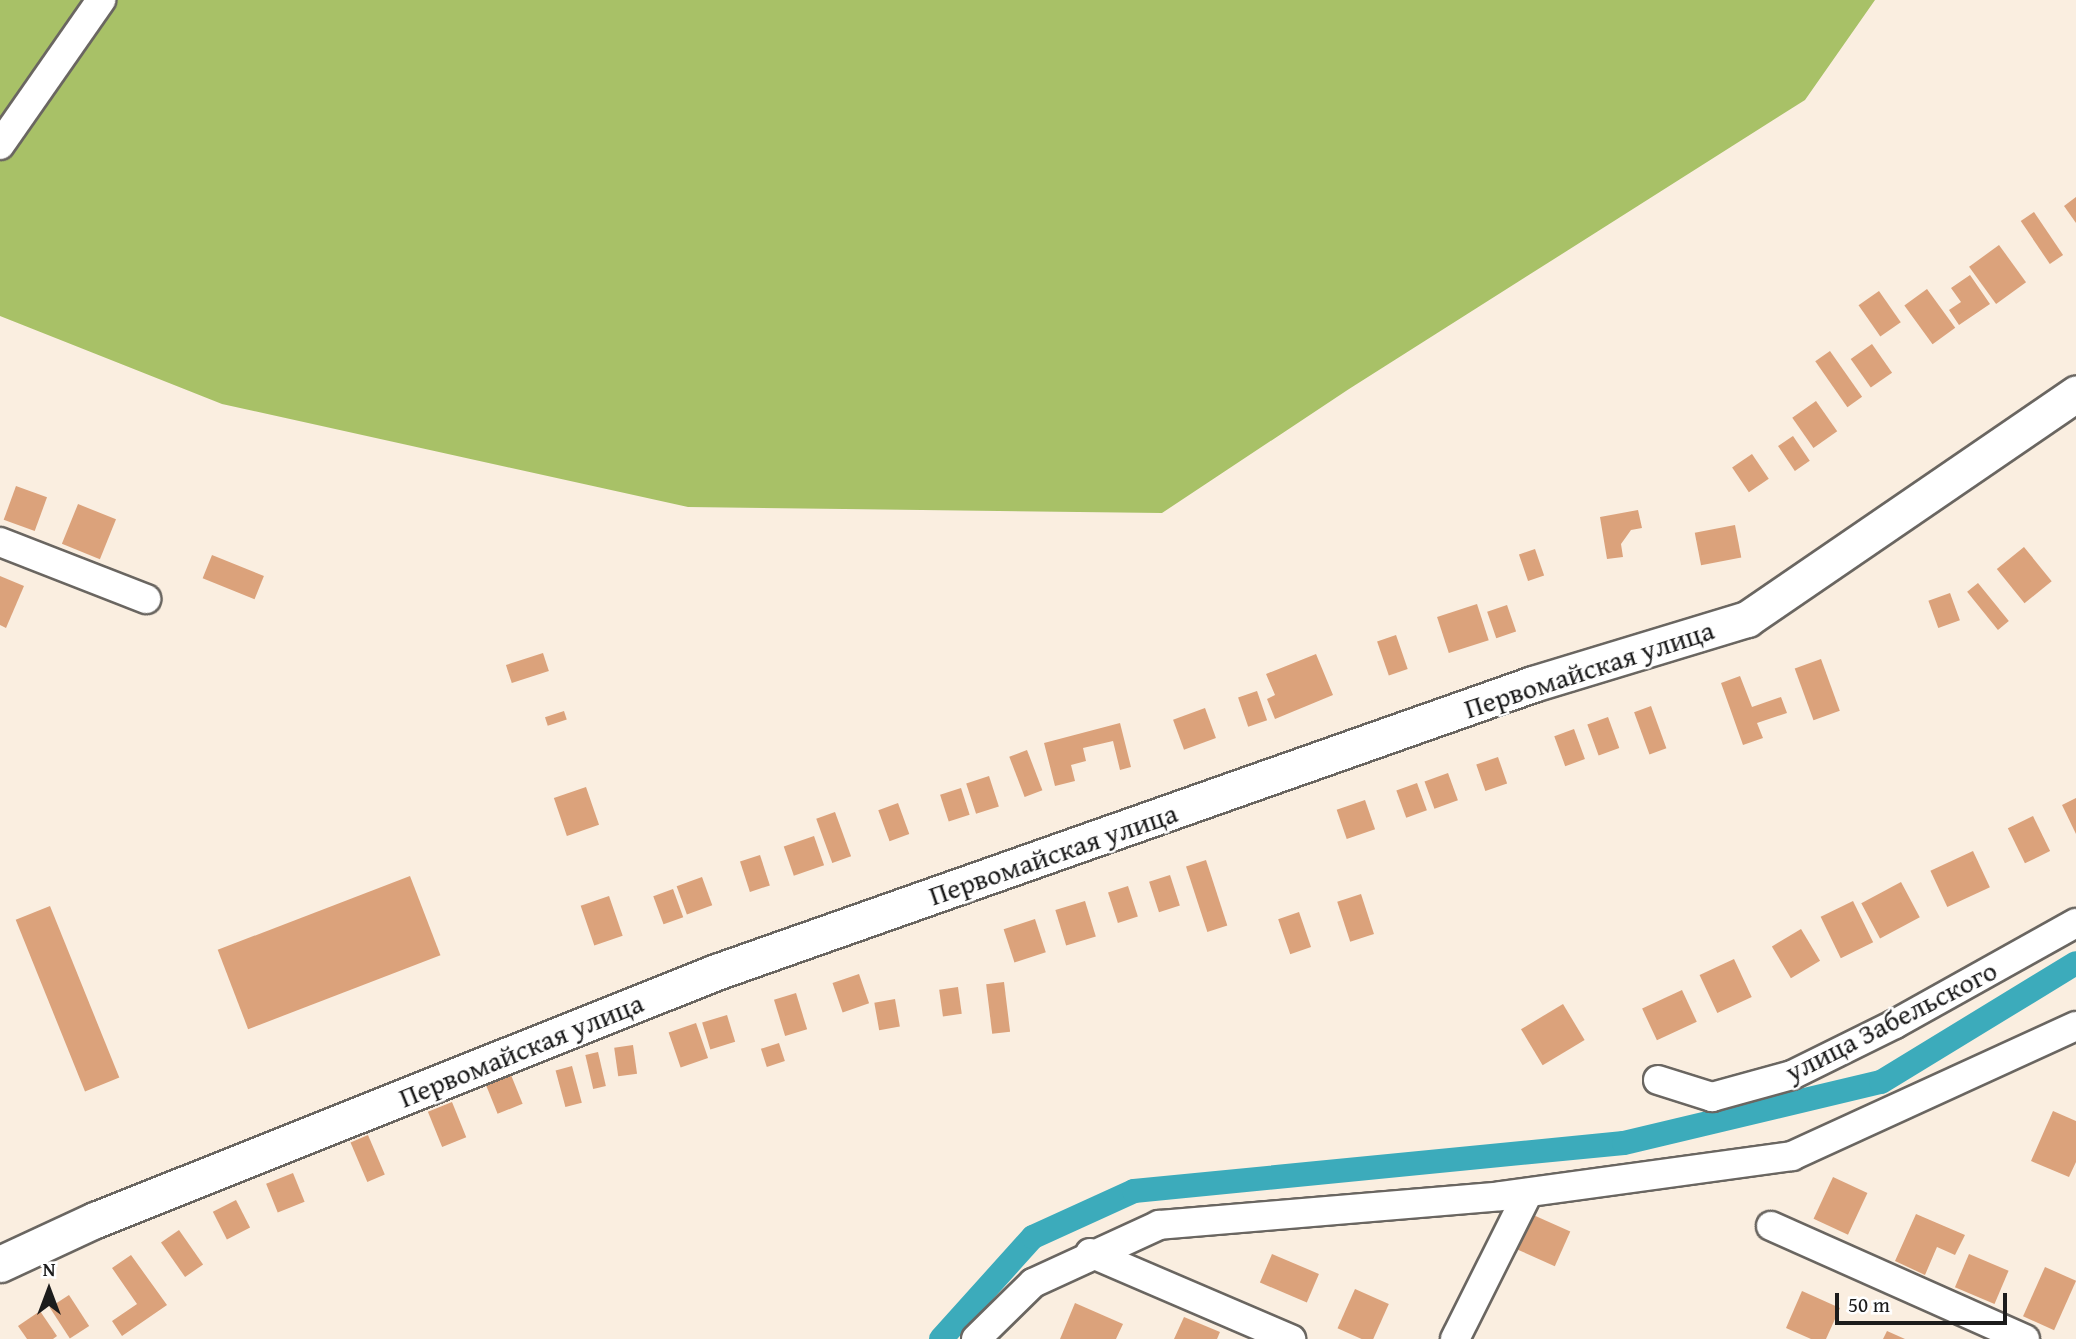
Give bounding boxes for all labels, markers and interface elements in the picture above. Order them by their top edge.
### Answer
street label: Первомайская улица [1460,613,1718,725]
street label: Первомайская улица [924,796,1182,912]
street label: улица Забельского [1780,953,2002,1089]
street label: Первомайская улица [394,986,648,1114]
north arrow [14,1255,84,1325]
text: N [43,1255,55,1283]
scale bar [1838,1280,2010,1324]
text: 50 m [1848,1289,1890,1320]

